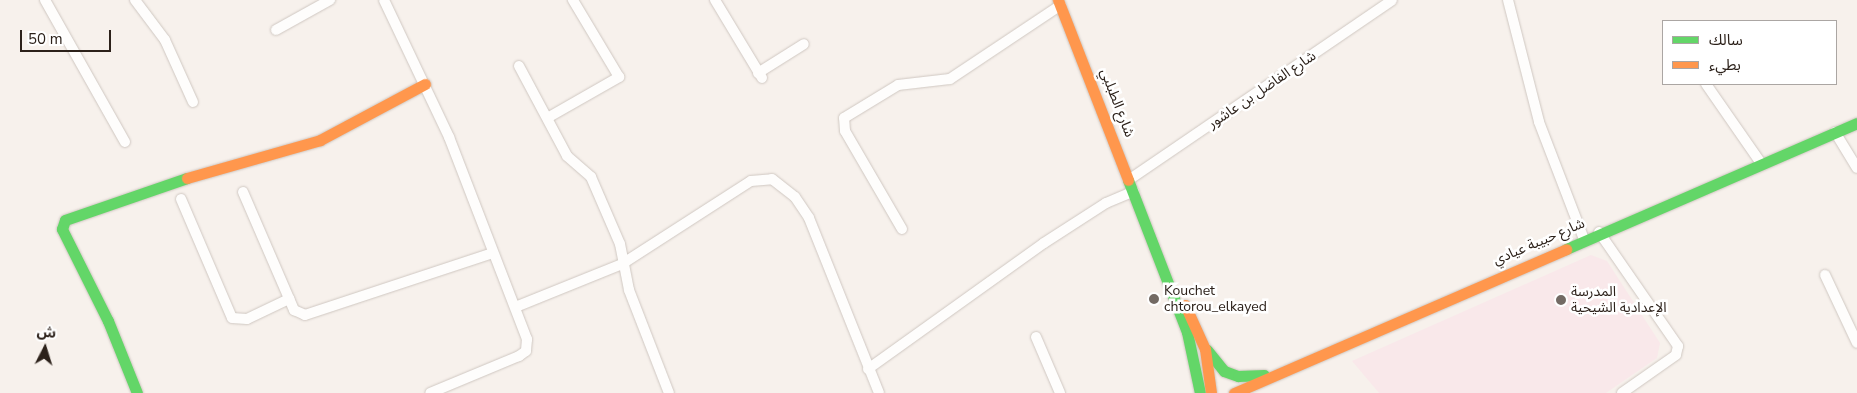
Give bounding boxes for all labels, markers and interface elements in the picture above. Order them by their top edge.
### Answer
scale bar [22,20,114,52]
legend [1662,20,1837,85]
text: 50 m [28,29,63,49]
text: سالك [1709,30,1743,50]
street label: شارع الفاضل بن عاشور [1205,48,1319,132]
text: بطيء [1709,55,1741,75]
street label: شارع الطبلبي [1096,66,1138,140]
street label: شارع حبيبة عيادي [1491,215,1587,269]
place label: Kouchet chtorou_elkayed [1164,283,1267,316]
place label: المدرسة الإعدادية الشيحية [1571,284,1667,316]
marker: Kouchet chtorou_elkayed [1148,293,1160,305]
marker: المدرسة الإعدادية الشيحية [1555,294,1567,306]
text: ش [36,322,57,343]
north arrow [20,323,70,373]

